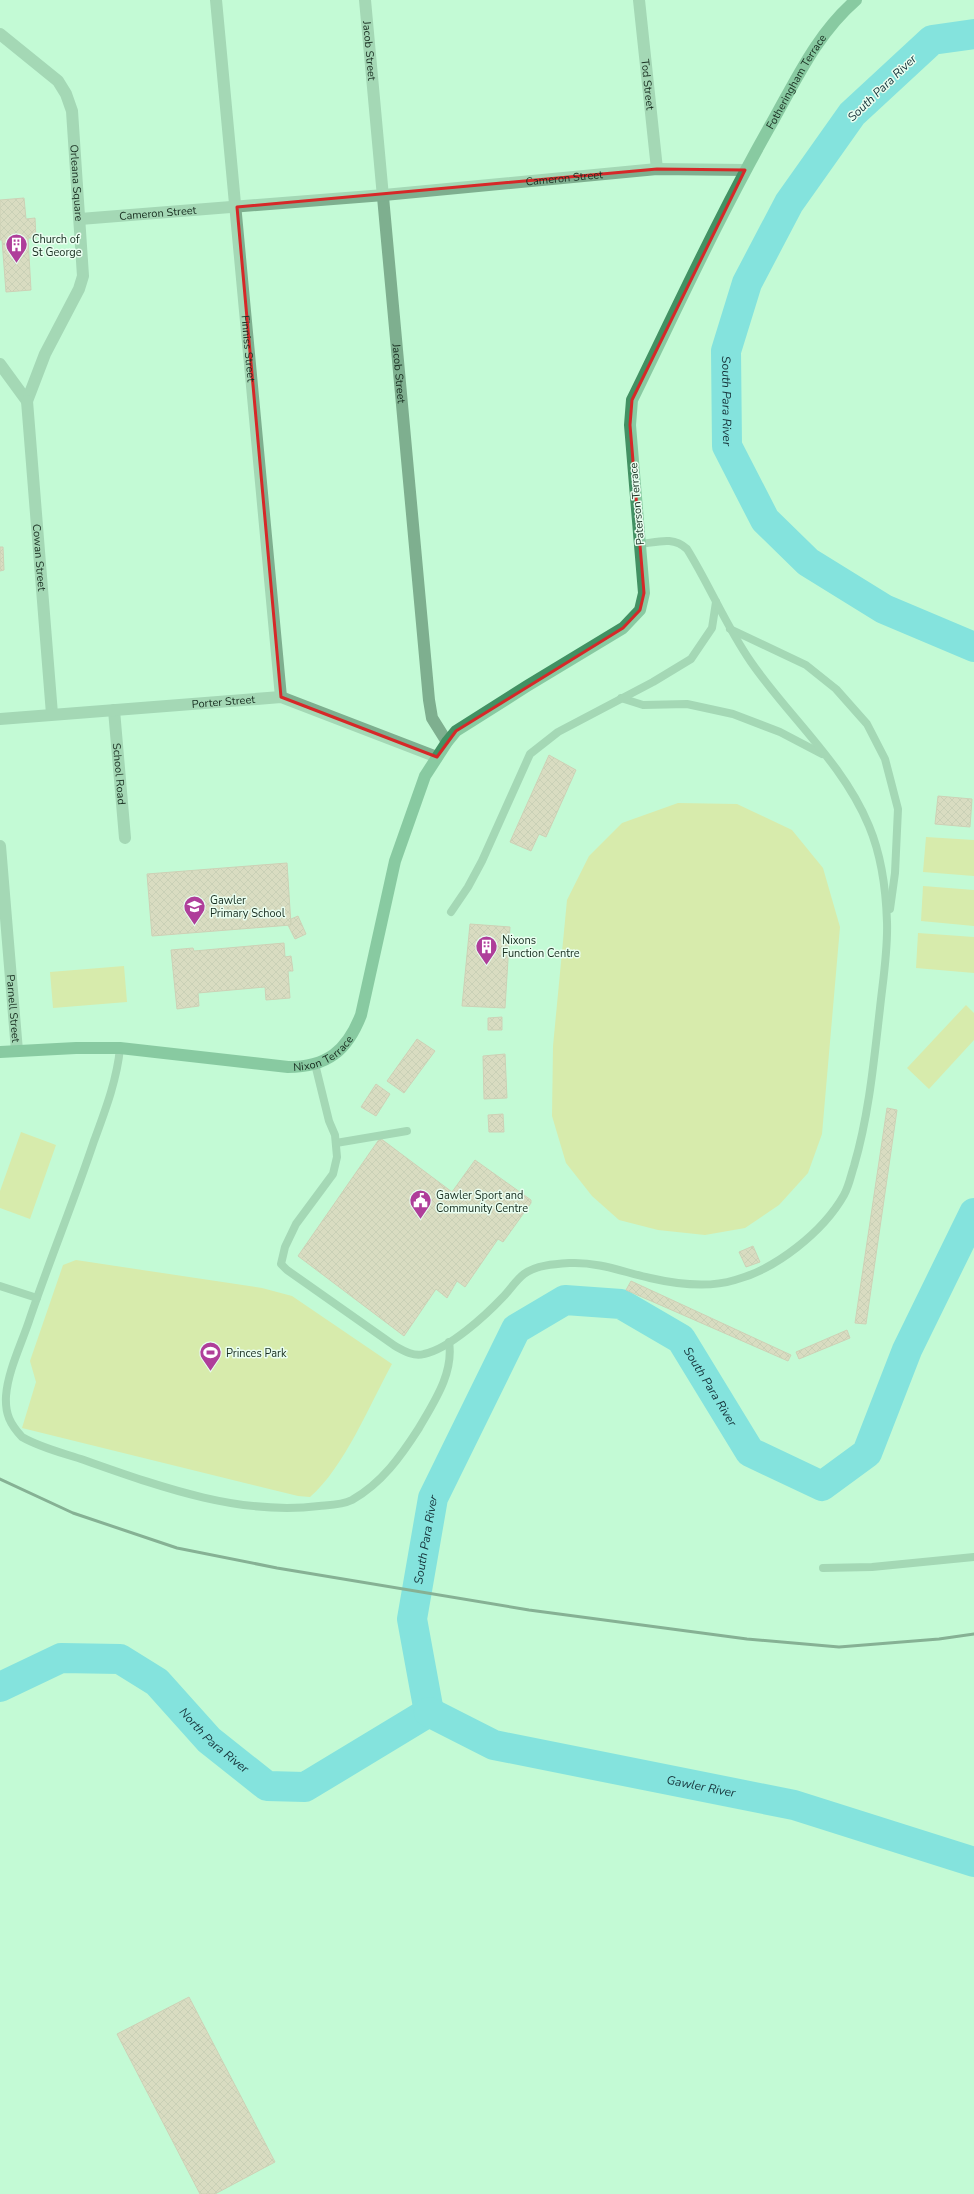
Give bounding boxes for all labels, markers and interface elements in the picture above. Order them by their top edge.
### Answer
street label: Jacob Street [359,19,380,81]
street label: Fotheringham Terrace [762,31,830,132]
water label: South Para River [844,51,920,125]
street label: Tod Street [638,58,658,111]
street label: Orleana Square [67,144,87,222]
street label: Cameron Street [525,167,604,189]
street label: Cameron Street [119,202,197,223]
building icon: Church of St George [4,232,30,265]
place label: Church of St George [32,232,82,260]
street label: Finniss Street [238,314,259,383]
street label: Jacob Street [389,342,409,404]
water label: South Para River [718,356,735,447]
street label: Paterson Terrace [626,462,648,546]
street label: Cowan Street [29,523,50,592]
street label: Porter Street [191,692,256,711]
street label: School Road [109,742,130,805]
school or university icon: Gawler Primary School [181,893,207,926]
place label: Gawler Primary School [210,893,286,921]
building icon: Nixons Function Centre [474,933,500,966]
place label: Nixons Function Centre [502,933,580,961]
street label: Parnell Street [3,974,24,1043]
street label: Nixon Terrace [293,1032,357,1074]
public building icon: Gawler Sport and Community Centre [407,1188,433,1221]
place label: Gawler Sport and Community Centre [436,1188,528,1216]
sports icon: Princes Park [197,1340,223,1373]
water label: South Para River [680,1344,741,1430]
place label: Princes Park [226,1346,287,1361]
water label: South Para River [410,1491,442,1585]
water label: North Para River [176,1704,253,1777]
water label: Gawler River [665,1772,738,1801]

